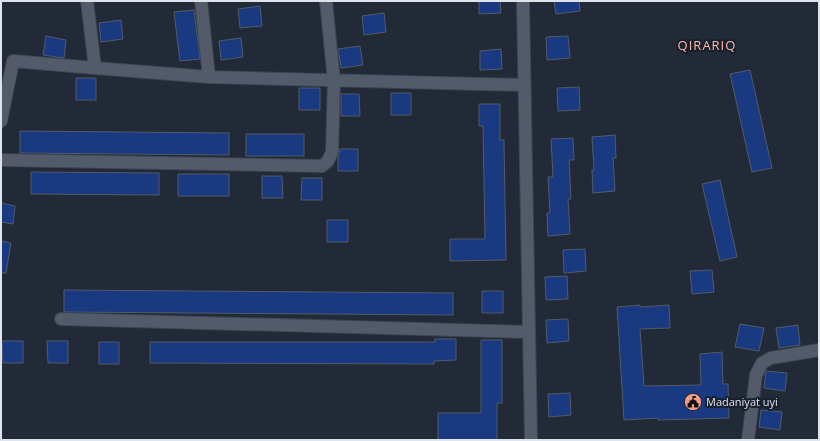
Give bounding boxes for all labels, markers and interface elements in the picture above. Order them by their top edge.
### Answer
district label: QIRARIQ [678,36,736,54]
public building icon: Madaniyat uyi [683,392,703,412]
place label: Madaniyat uyi [706,394,778,409]

